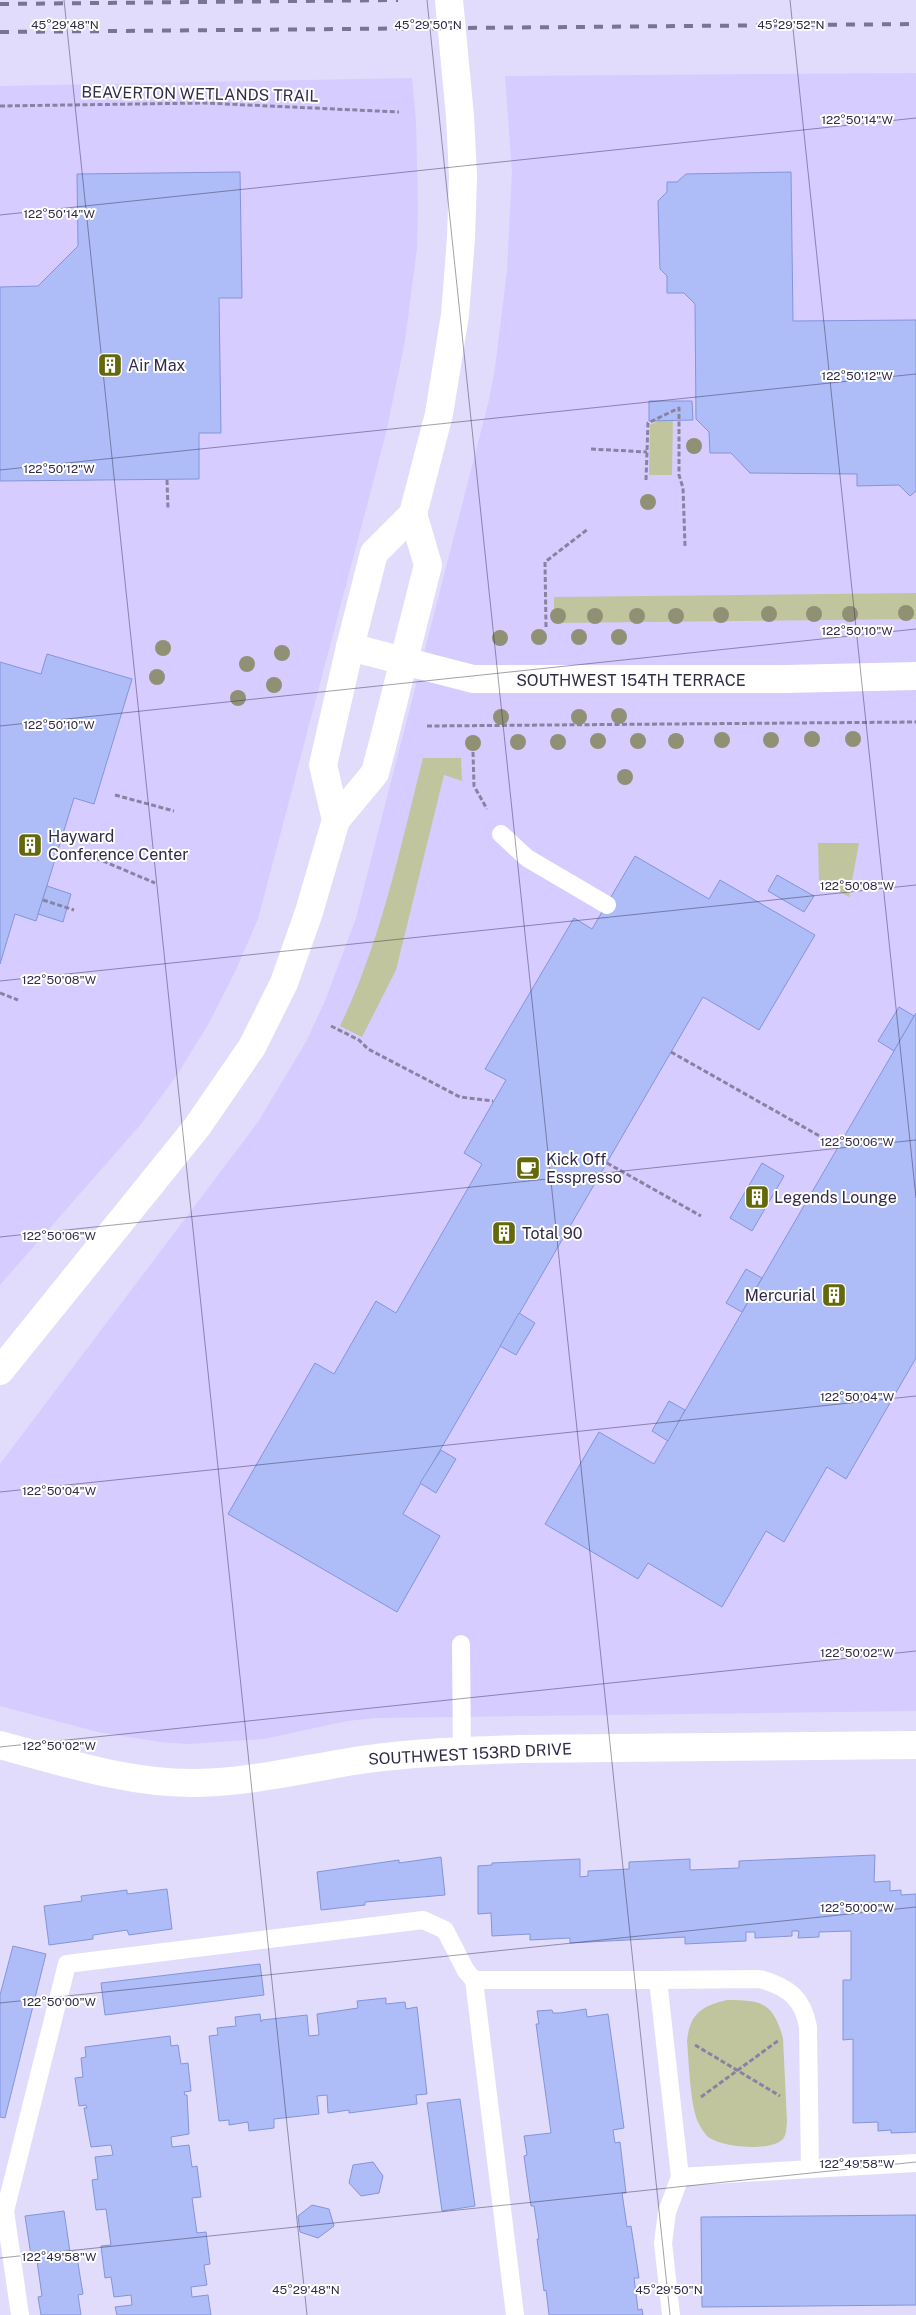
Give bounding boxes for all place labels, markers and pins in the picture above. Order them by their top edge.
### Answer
building icon: Air Max [97,352,123,378]
place label: Air Max [128,356,185,375]
place label: Hayward Conference Center [48,827,189,864]
building icon: Hayward Conference Center [17,832,43,858]
place label: Kick Off Esspresso [546,1150,622,1187]
cafe icon: Kick Off Esspresso [515,1155,541,1181]
building icon: Legends Lounge [744,1184,770,1210]
place label: Legends Lounge [774,1188,897,1207]
building icon: Total 90 [491,1220,517,1246]
place label: Total 90 [522,1224,583,1243]
building icon: Mercurial [821,1282,847,1308]
place label: Mercurial [745,1286,816,1305]

